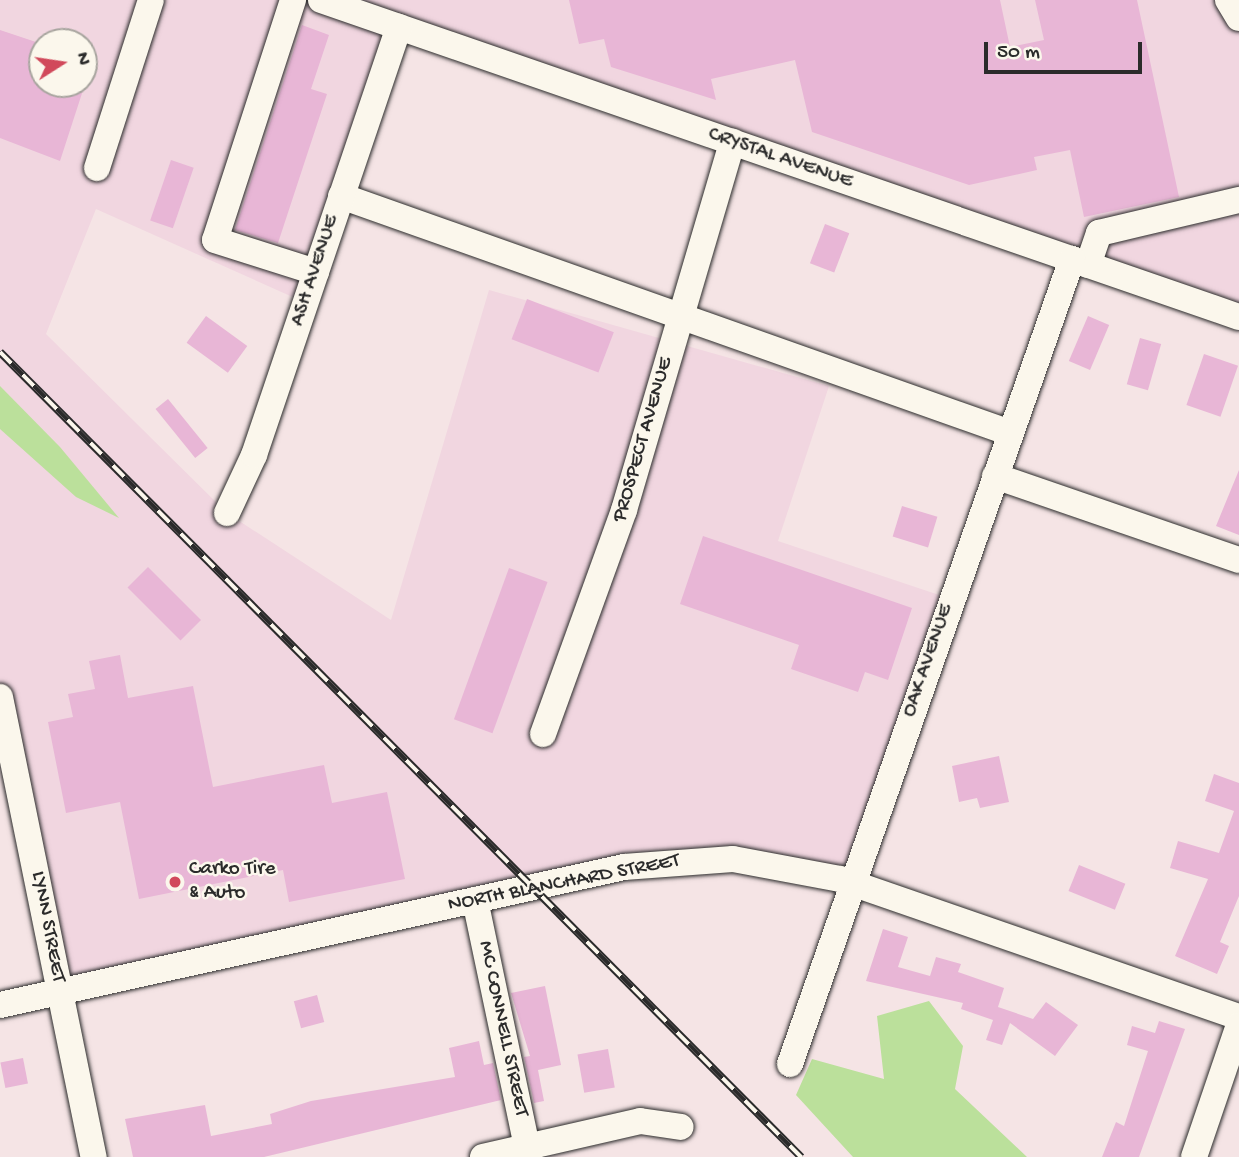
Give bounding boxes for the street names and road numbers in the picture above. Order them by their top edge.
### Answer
street label: CRYSTAL AVENUE [704,122,856,196]
street label: ASH AVENUE [286,212,346,330]
street label: PROSPECT AVENUE [608,355,680,525]
street label: OAK AVENUE [898,601,960,721]
street label: NORTH BLANCHARD STREET [446,849,682,919]
street label: LYNN STREET [24,869,70,985]
street label: MC CONNELL STREET [471,939,533,1119]

